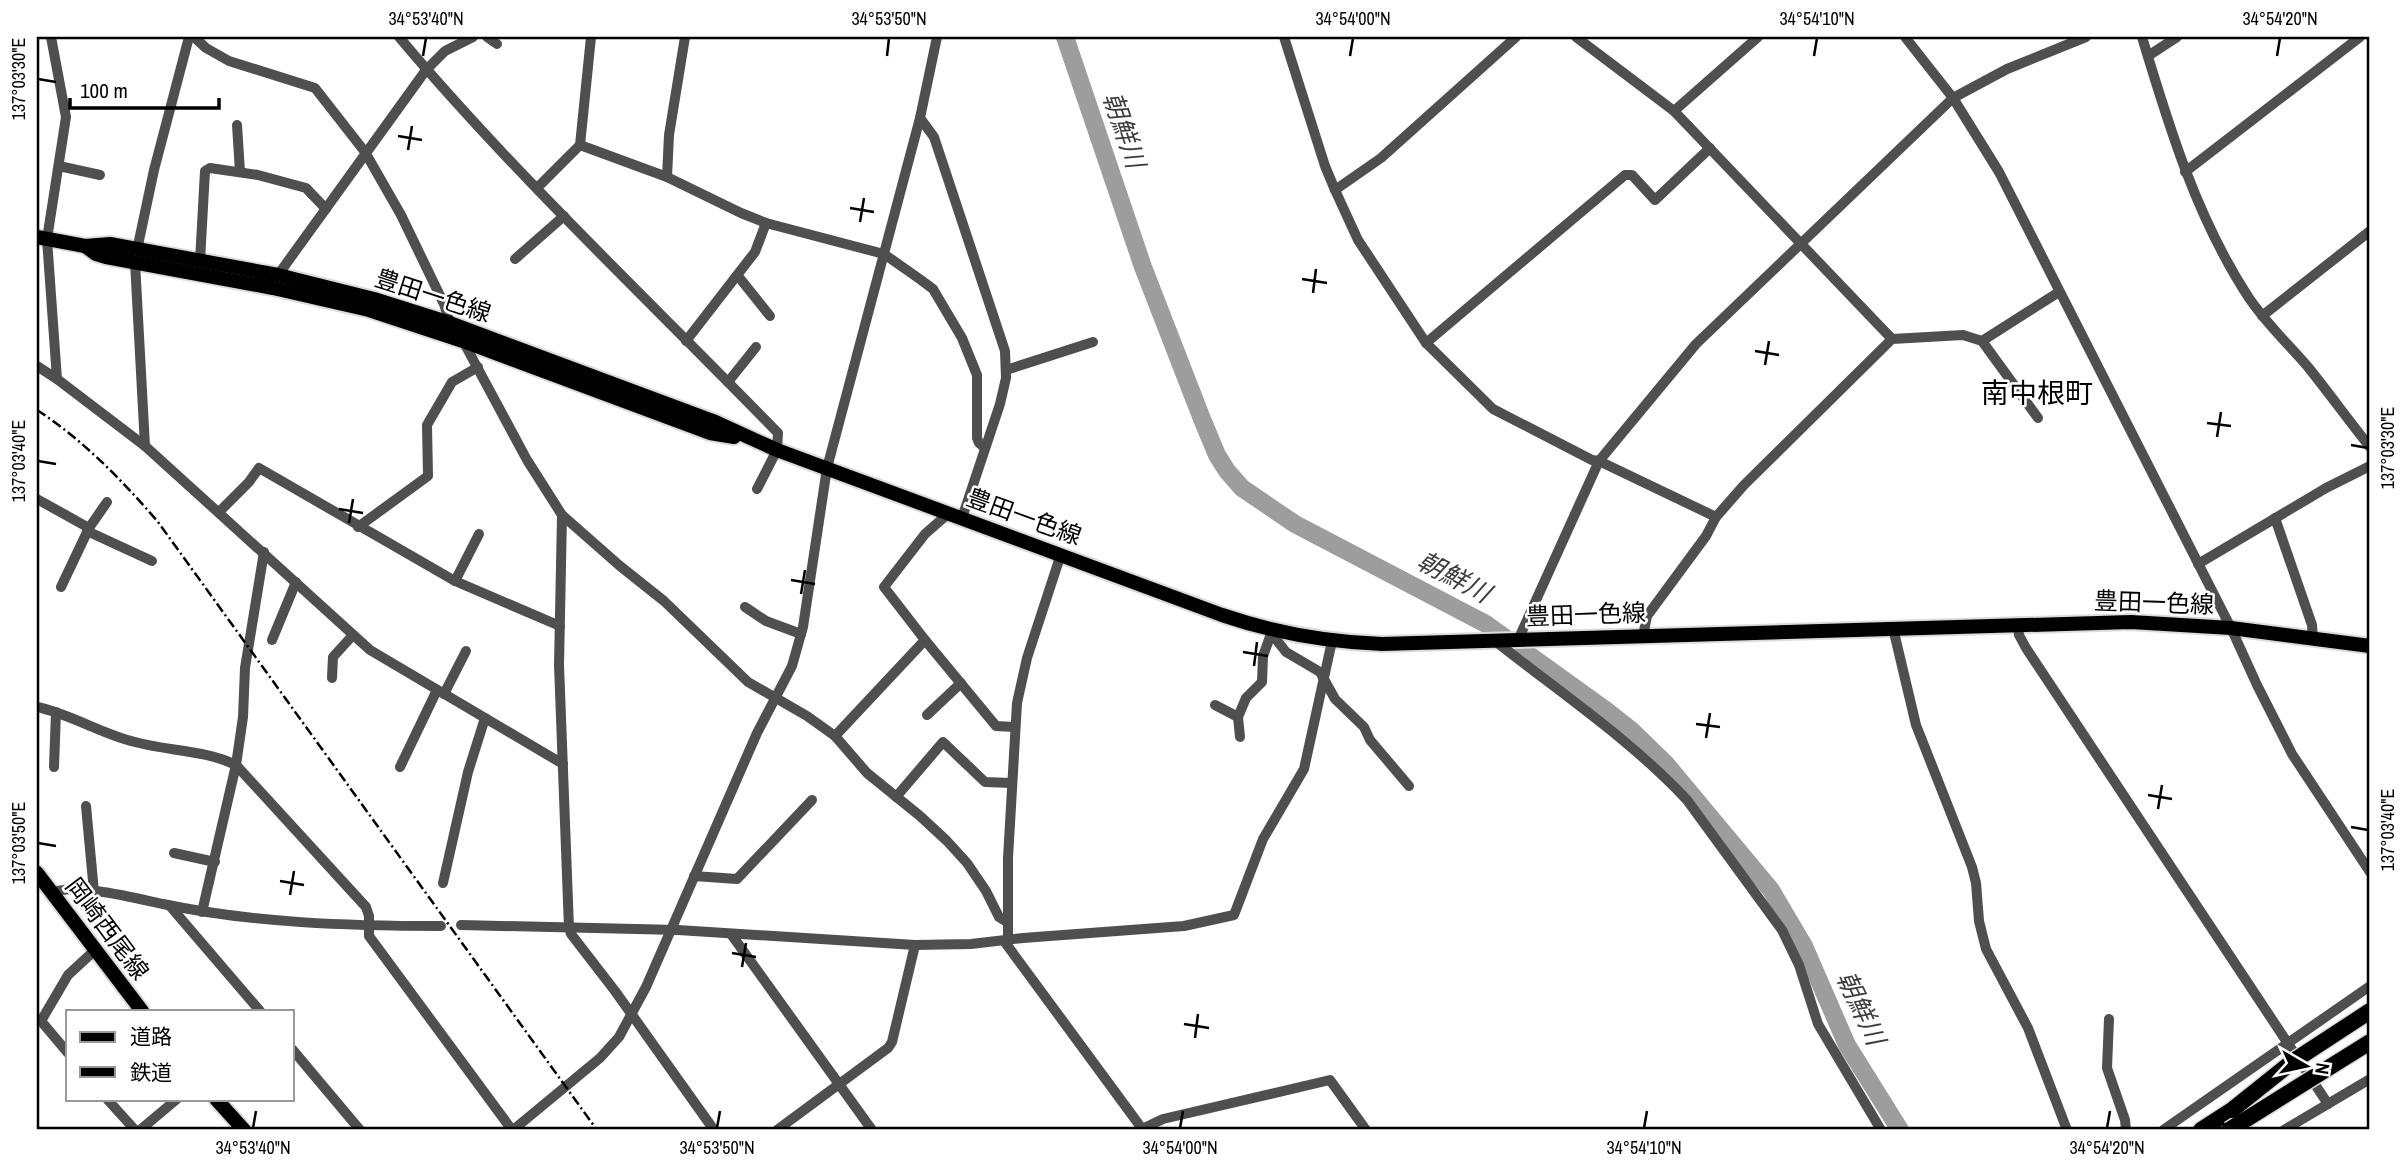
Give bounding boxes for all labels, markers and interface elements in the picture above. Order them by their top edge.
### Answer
text: 34°53'40"N [388,6,464,31]
text: 34°53'50"N [851,6,927,31]
text: 34°54'00"N [1315,6,1391,31]
text: 34°54'10"N [1779,6,1855,31]
text: 34°54'20"N [2242,6,2318,31]
text: 137°03'30"E [6,38,31,120]
scale bar [70,66,219,110]
text: 100 m [80,76,128,105]
water label: 朝鮮川 [1095,87,1155,175]
street label: 豊田一色線 [371,261,495,329]
district label: 南中根町 [1981,374,2093,412]
text: 137°03'30"E [2375,407,2400,489]
text: 137°03'40"E [6,420,31,502]
street label: 豊田一色線 [962,481,1086,552]
water label: 朝鮮川 [1412,543,1500,612]
street label: 豊田一色線 [2094,584,2215,620]
street label: 豊田一色線 [1525,596,1646,632]
text: 137°03'40"E [2375,789,2400,871]
text: 137°03'50"E [6,802,31,884]
street label: 岡崎西尾線 [59,871,157,986]
water label: 朝鮮川 [1829,965,1895,1053]
legend [66,1010,294,1100]
text: 道路 [130,1022,172,1051]
north arrow [2270,1030,2340,1100]
text: 鉄道 [130,1058,172,1087]
text: N [2309,1061,2337,1076]
text: 34°53'40"N [215,1135,291,1160]
text: 34°53'50"N [679,1135,755,1160]
text: 34°54'00"N [1142,1135,1218,1160]
text: 34°54'10"N [1606,1135,1682,1160]
text: 34°54'20"N [2069,1135,2145,1160]

